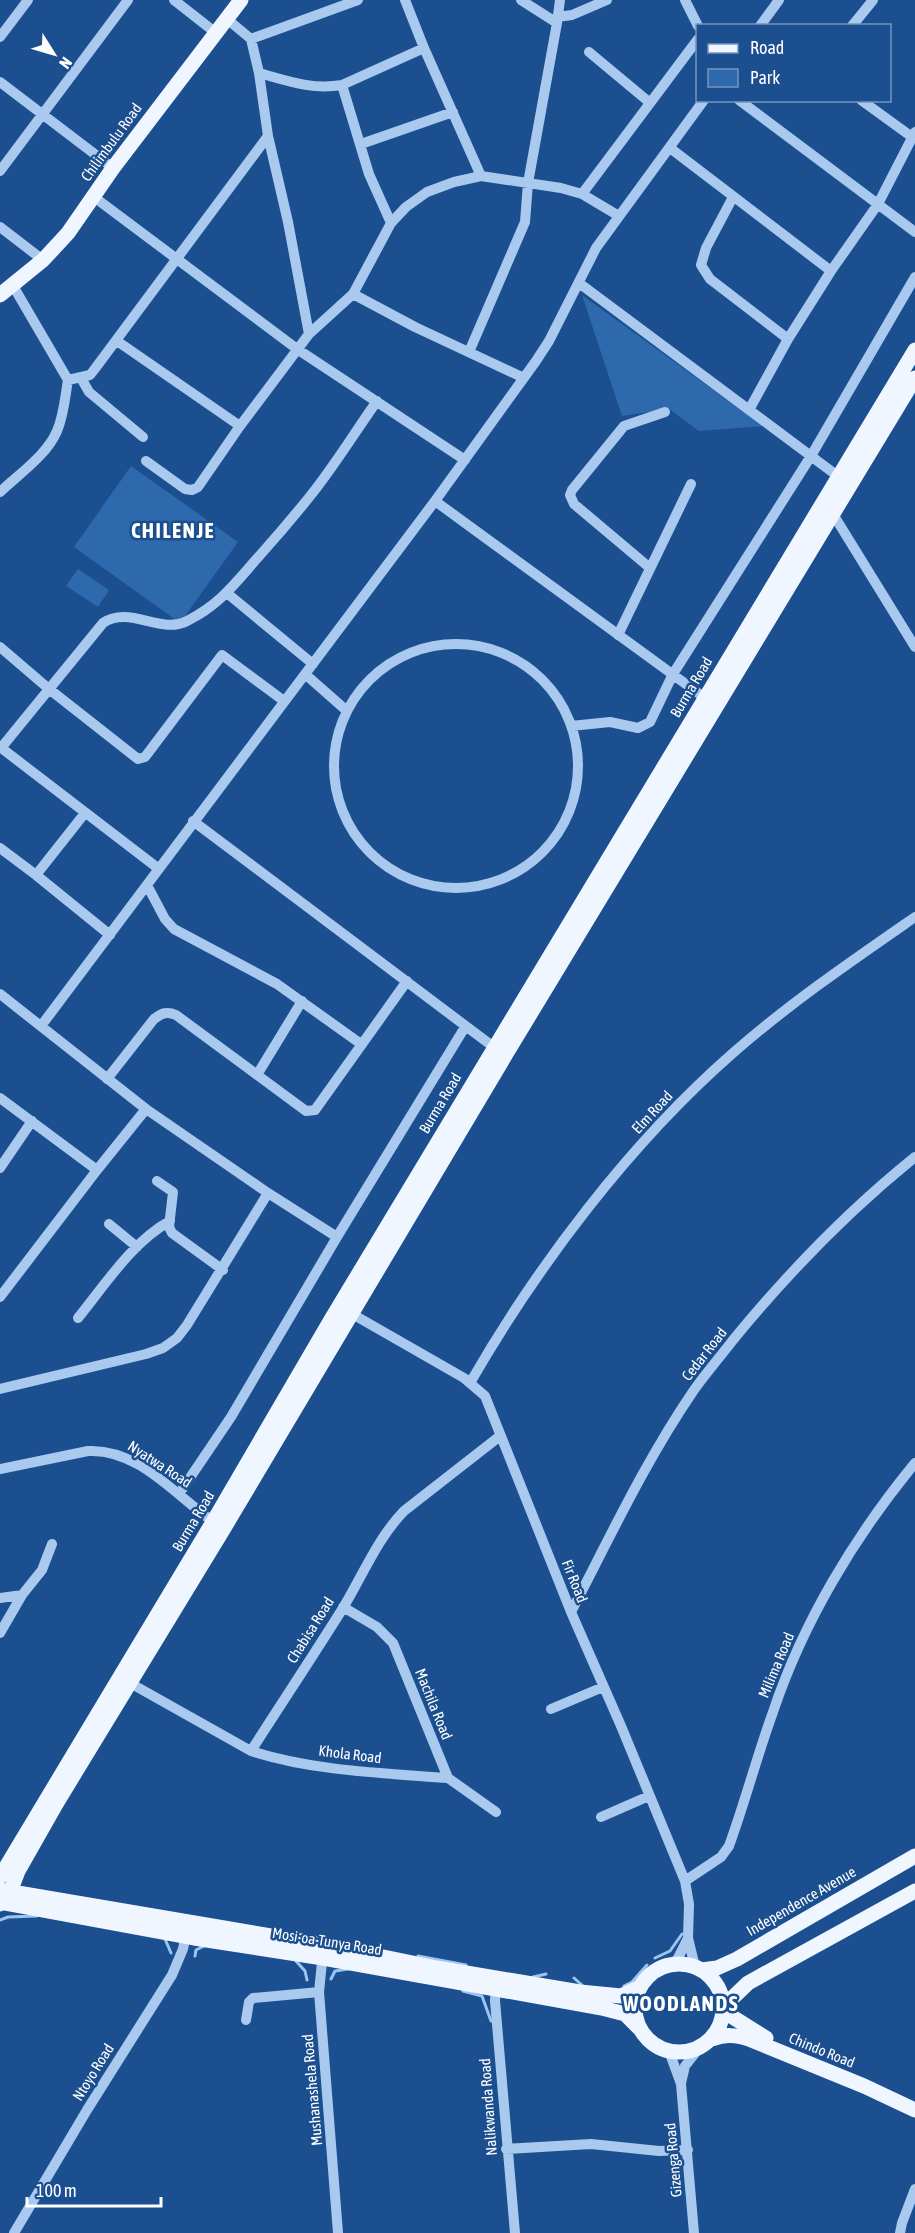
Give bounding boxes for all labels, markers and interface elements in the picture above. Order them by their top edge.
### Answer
north arrow [24,24,84,84]
legend [696,24,891,102]
text: Road [750,37,784,58]
text: N [56,54,76,72]
text: Park [750,67,780,88]
street label: Chilimbulu Road [77,100,145,184]
district label: CHILENJE [131,518,215,542]
street label: Burma Road [666,654,716,720]
street label: Burma Road [415,1070,465,1136]
street label: Elm Road [628,1087,676,1137]
street label: Cedar Road [678,1324,730,1384]
street label: Nyatwa Road [125,1437,195,1491]
street label: Burma Road [168,1488,218,1554]
street label: Fir Road [559,1557,591,1605]
street label: Chabisa Road [283,1594,337,1666]
street label: Milima Road [755,1630,797,1700]
street label: Machila Road [412,1666,456,1742]
street label: Khola Road [318,1742,382,1766]
street label: Independence Avenue [743,1863,859,1939]
street label: Mosi-oa-Tunya Road [271,1924,383,1958]
district label: WOODLANDS [622,1991,739,2015]
street label: Chindo Road [787,2029,857,2071]
street label: Mushanashela Road [299,2033,325,2147]
street label: Ntoyo Road [69,2040,117,2104]
street label: Nalikwanda Road [476,2058,500,2156]
street label: Gizenga Road [661,2122,685,2198]
scale bar [27,2170,160,2208]
text: 100 m [36,2180,77,2201]

